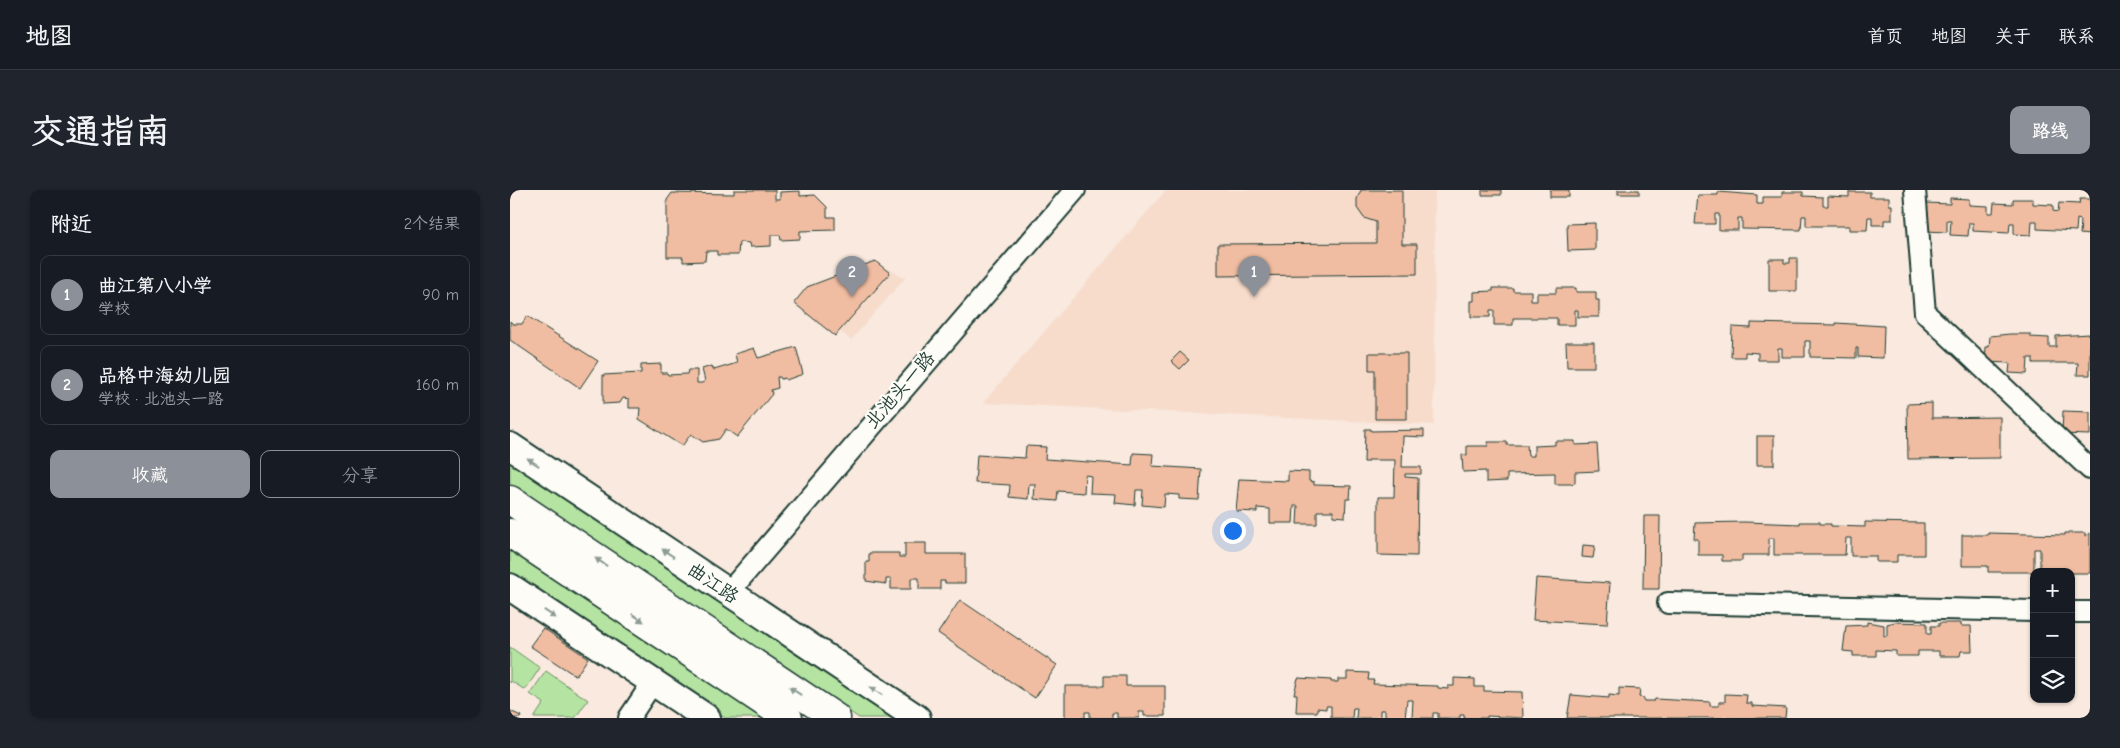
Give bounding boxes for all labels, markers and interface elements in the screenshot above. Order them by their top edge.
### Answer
text: 地图 [25,22,73,50]
text: 首页 [1867,26,1903,47]
text: 地图 [1931,26,1967,47]
text: 关于 [1995,26,2031,47]
text: 联系 [2059,26,2095,47]
button: 路线 [2010,106,2090,154]
text: 交通指南 [30,111,170,152]
text: 附近 [50,212,92,236]
text: 2个结果 [404,215,460,233]
pin: 2 [836,256,868,297]
pin: 1 [1238,256,1270,297]
text: 曲江第八小学 [98,275,212,297]
text: 1 [64,286,70,304]
text: 90 m [422,286,459,304]
text: 学校 [98,300,130,318]
street label: 北池头一路 [861,347,939,433]
text: 品格中海幼儿园 [98,365,231,387]
text: 2 [63,376,71,394]
text: 160 m [416,376,459,394]
text: 学校 · 北池头一路 [98,390,224,408]
button: 收藏 [50,450,250,498]
button: 分享 [260,450,460,498]
one-way arrow [526,457,540,467]
your location [1220,518,1246,544]
one-way arrow [661,548,674,558]
one-way arrow [595,557,608,567]
street label: 曲江路 [683,558,743,608]
map controls [2030,568,2075,703]
button: + [2030,568,2075,613]
one-way arrow [544,609,557,619]
one-way arrow [631,613,645,623]
button: − [2030,613,2075,658]
button: layers [2030,658,2075,703]
one-way arrow [788,686,802,696]
one-way arrow [869,686,883,696]

